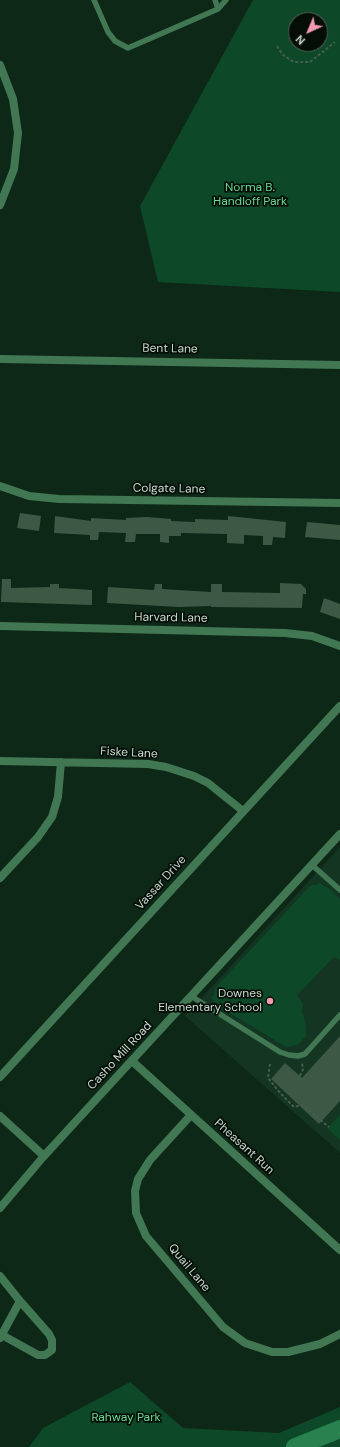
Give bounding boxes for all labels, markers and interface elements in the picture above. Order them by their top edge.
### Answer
north arrow [288,12,328,52]
text: N [293,32,308,48]
park label: Norma B. Handloff Park [213,181,287,209]
street label: Bent Lane [142,341,198,357]
street label: Colgate Lane [133,481,205,497]
street label: Harvard Lane [134,610,208,626]
street label: Fiske Lane [100,744,158,762]
street label: Vassar Drive [133,853,189,913]
place label: Downes Elementary School [158,987,262,1015]
marker: Downes Elementary School [265,996,275,1006]
street label: Casho Mill Road [85,1019,155,1093]
street label: Pheasant Run [211,1116,277,1178]
street label: Quail Lane [165,1241,213,1295]
park label: Rahway Park [91,1411,161,1425]

